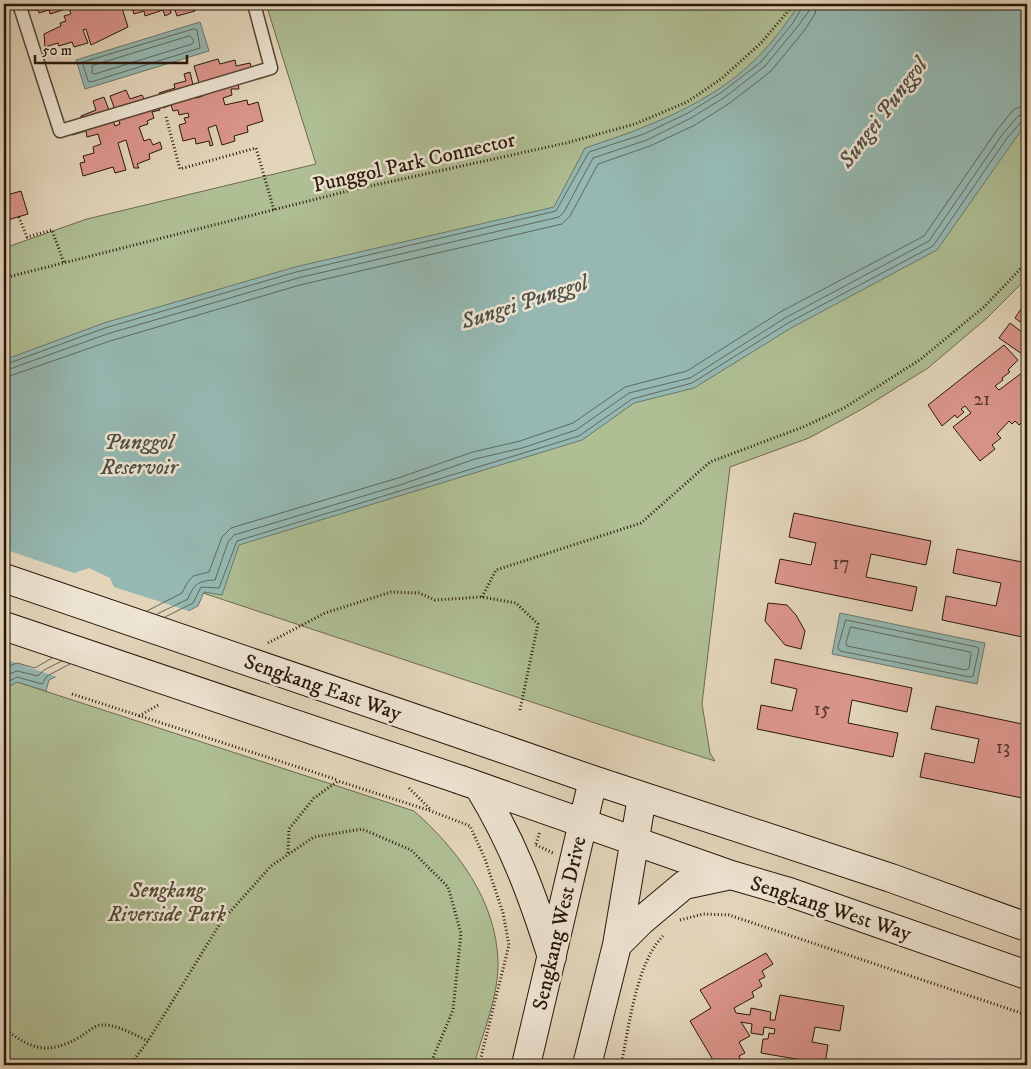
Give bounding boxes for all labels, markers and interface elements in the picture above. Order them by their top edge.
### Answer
scale bar [35,32,188,64]
text: 50 m [42,41,72,60]
water label: Sungei Punggol [832,51,935,174]
street label: Punggol Park Connector [310,127,518,199]
water label: Sungei Punggol [457,269,593,336]
house number: 21 [974,388,990,411]
water label: Punggol Reservoir [100,429,180,481]
house number: 17 [833,552,850,575]
street label: Sengkang East Way [241,649,406,727]
house number: 15 [814,698,831,721]
house number: 13 [996,736,1010,759]
street label: Sengkang West Drive [527,833,593,1013]
street label: Sengkang West Way [747,871,916,948]
park label: Sengkang Riverside Park [107,878,226,928]

